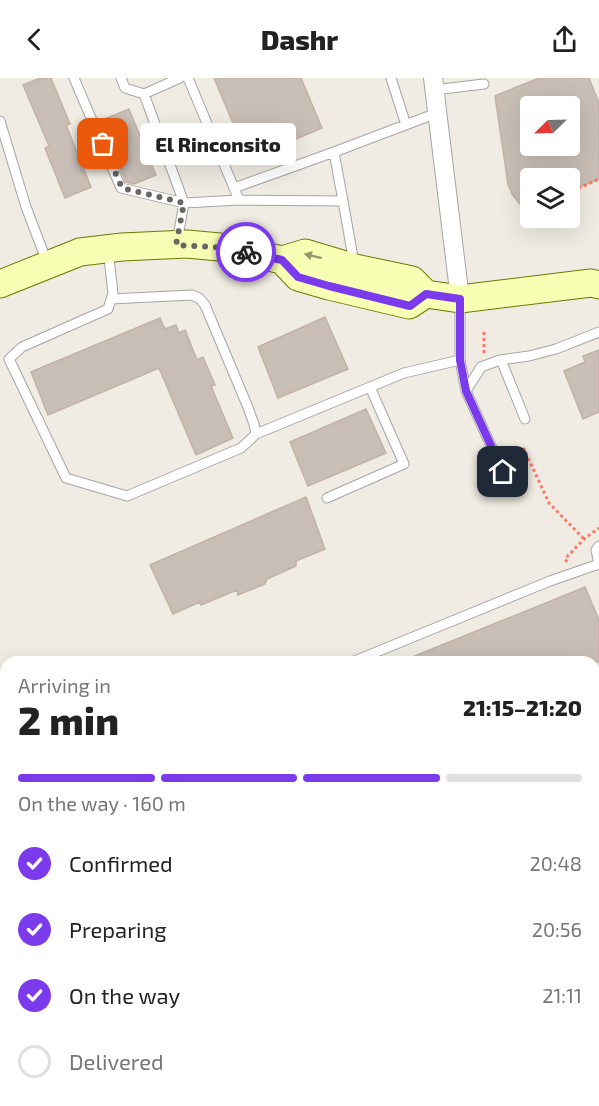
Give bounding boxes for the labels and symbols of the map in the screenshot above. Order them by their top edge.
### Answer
north arrow [520,96,580,156]
pin [77,118,128,169]
callout: El Rinconsito [139,123,295,165]
courier [216,222,276,282]
one-way arrow [304,251,322,261]
pin [477,446,528,497]

